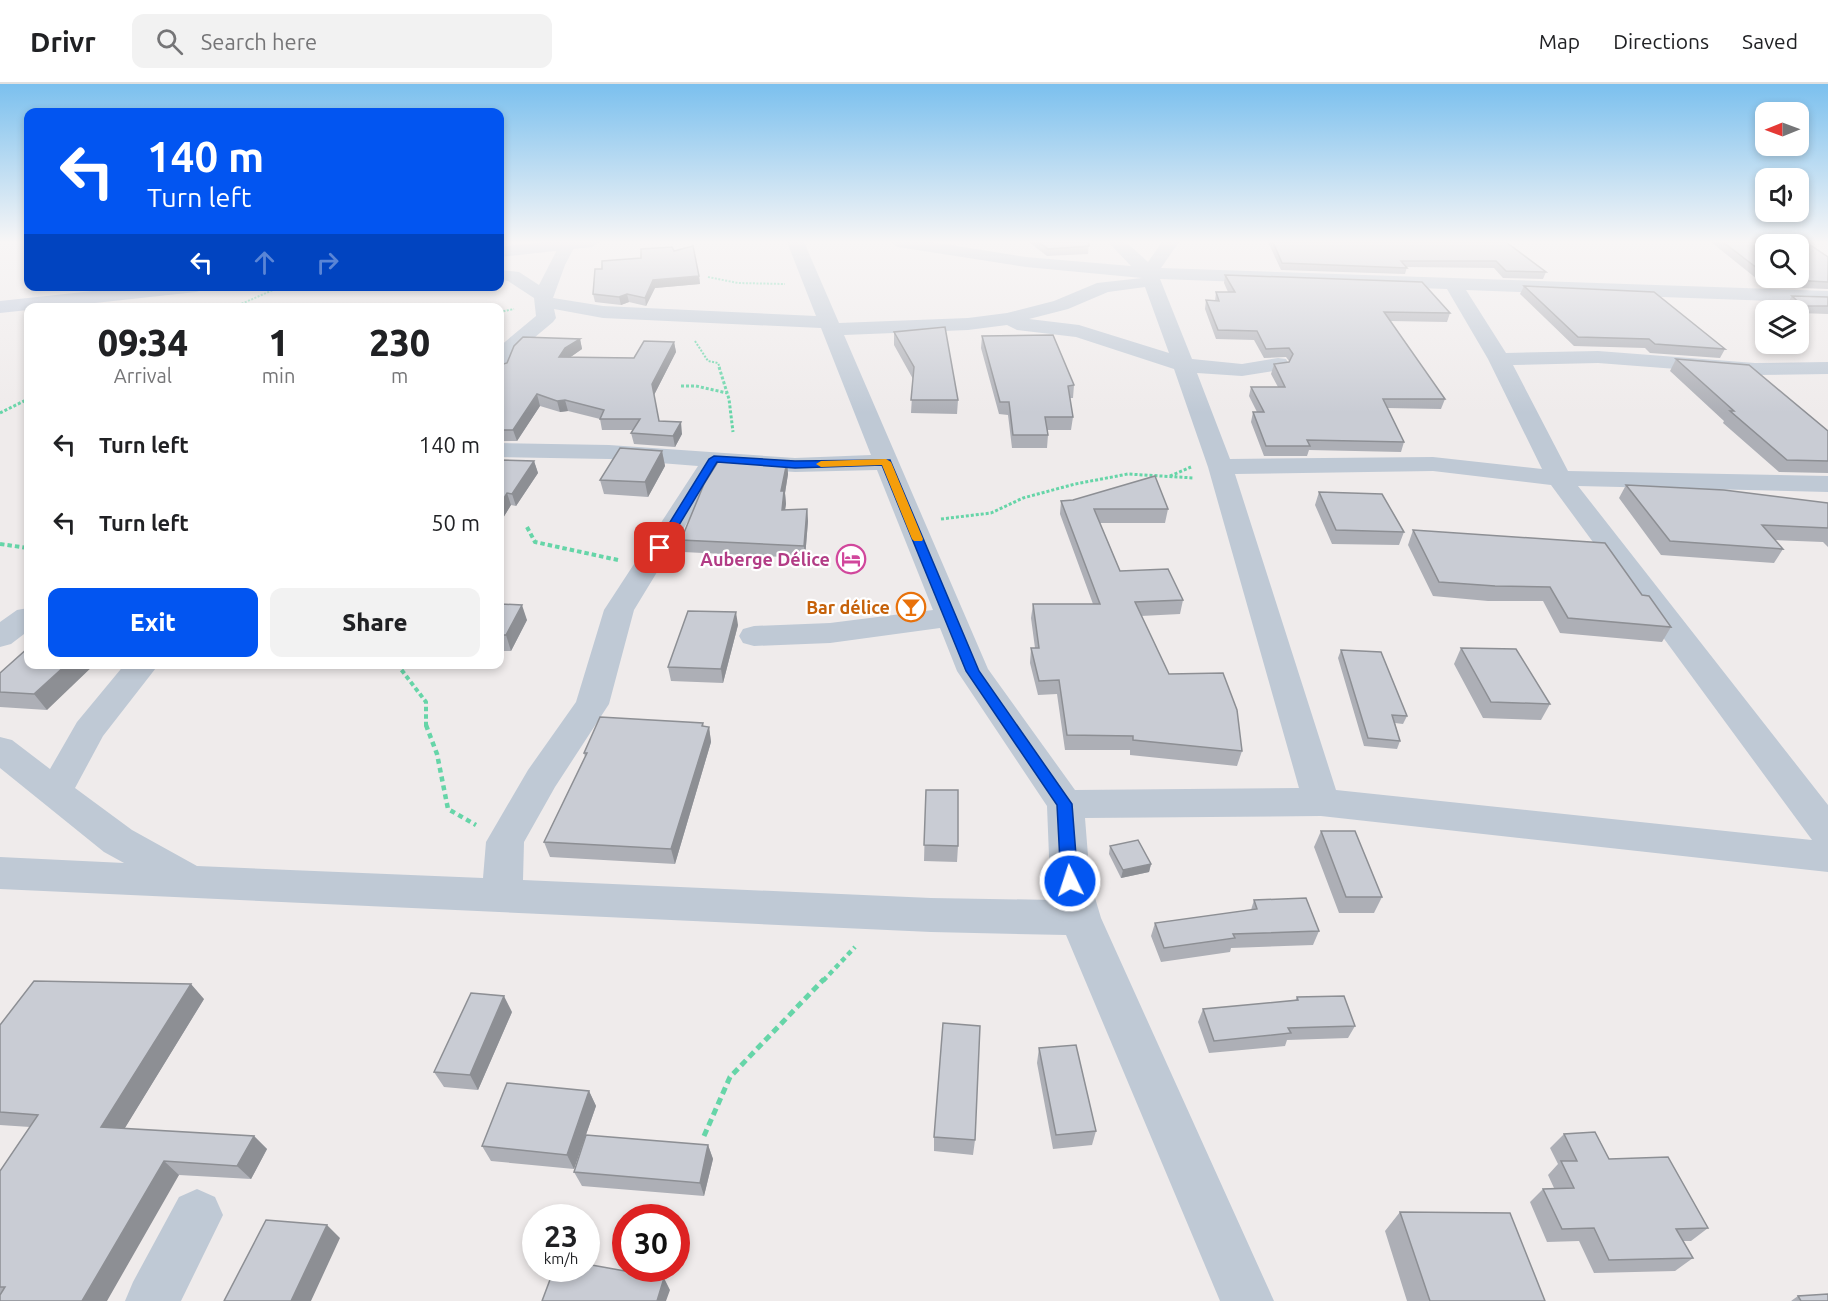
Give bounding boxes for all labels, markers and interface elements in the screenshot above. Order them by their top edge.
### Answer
search box [132,14,552,68]
icon: search [153,25,186,58]
text: Drivr [30,26,96,57]
text: Search here [201,29,317,54]
text: Map [1539,29,1580,53]
text: Directions [1613,29,1709,53]
text: Saved [1742,29,1798,53]
north arrow [1755,102,1809,156]
map controls [1755,102,1809,354]
icon: left [48,132,126,210]
text: 140 m [147,133,264,180]
button: sound [1755,168,1809,222]
text: Turn left [147,182,251,212]
button: search [1755,234,1809,288]
icon: left [185,246,218,279]
icon: ahead [248,246,281,279]
icon: right [311,246,344,279]
button: layers [1755,300,1809,354]
text: 09:34 [98,322,188,363]
text: 1 [268,322,289,363]
text: 230 [369,322,430,363]
text: Arrival [114,364,172,387]
text: min [262,364,295,387]
text: m [391,364,408,387]
icon: left [48,428,81,461]
text: Turn left [99,432,189,457]
text: 140 m [419,432,480,457]
icon: left [48,506,81,539]
text: Turn left [99,510,189,535]
text: 50 m [431,510,480,535]
pin [634,522,685,573]
icon: arrive [643,531,676,564]
hotel icon: Auberge Délice [835,543,867,575]
place label: Auberge Délice [700,549,830,569]
button: Exit [48,588,258,657]
button: Share [270,588,480,657]
bar icon: Bar délice [895,591,927,623]
place label: Bar délice [806,597,890,617]
position arrow [1038,849,1102,913]
speed limit sign: 30 [612,1204,690,1282]
text: 23 [544,1219,578,1253]
text: km/h [544,1250,578,1267]

